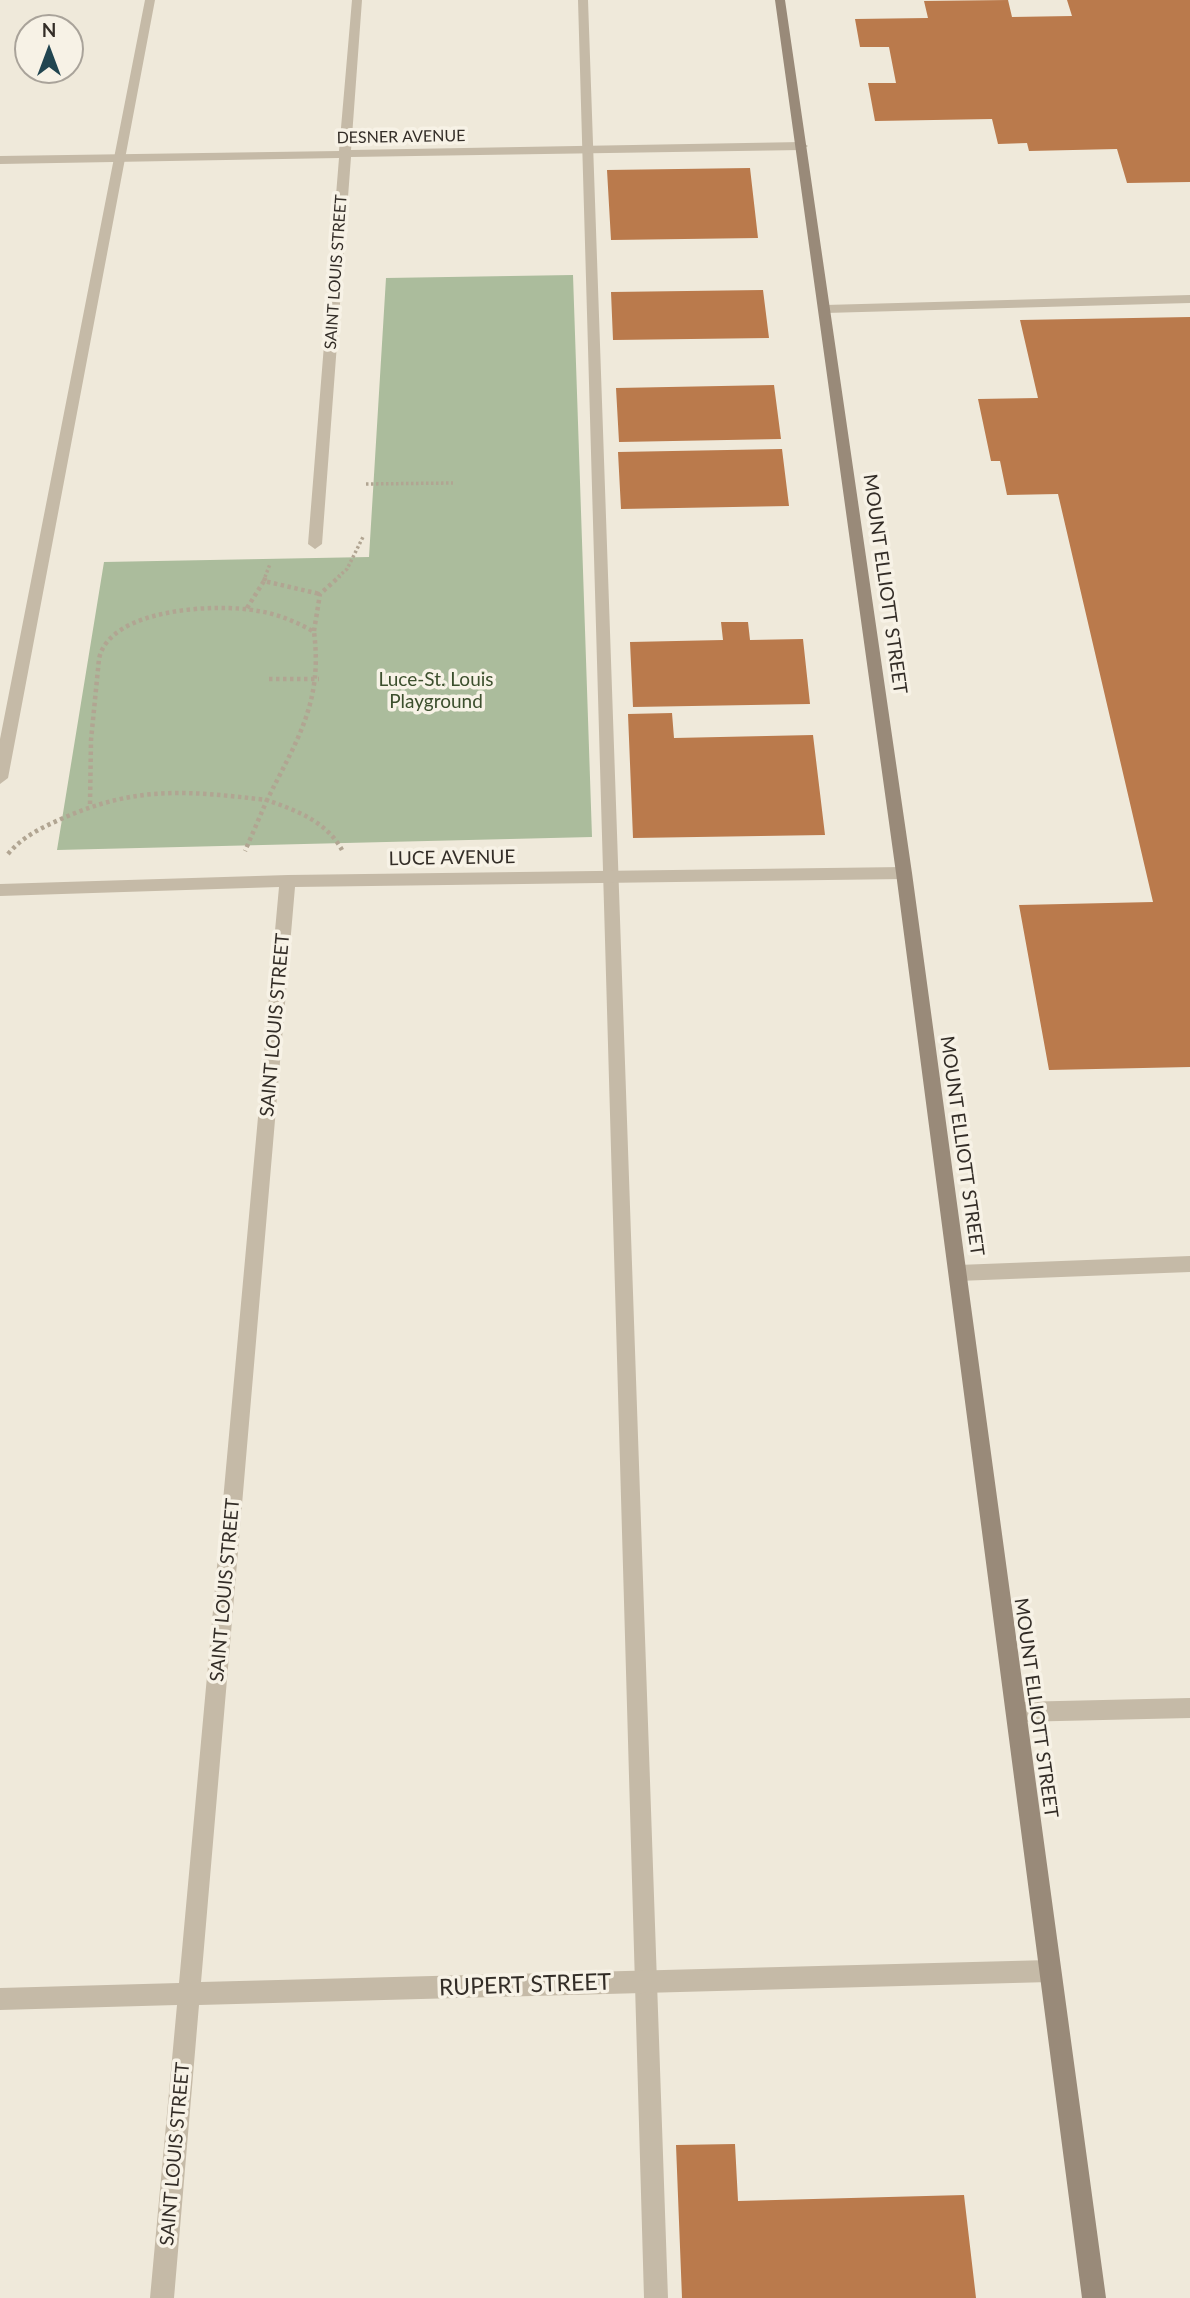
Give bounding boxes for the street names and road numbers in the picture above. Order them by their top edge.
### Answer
street label: DESNER AVENUE [336,126,466,148]
street label: SAINT LOUIS STREET [321,194,351,350]
street label: MOUNT ELLIOTT STREET [858,473,912,695]
street label: LUCE AVENUE [388,845,516,871]
street label: SAINT LOUIS STREET [256,932,294,1118]
street label: MOUNT ELLIOTT STREET [935,1035,989,1257]
street label: SAINT LOUIS STREET [206,1497,244,1683]
street label: MOUNT ELLIOTT STREET [1009,1597,1063,1819]
street label: RUPERT STREET [438,1968,612,2002]
street label: SAINT LOUIS STREET [156,2061,194,2247]

